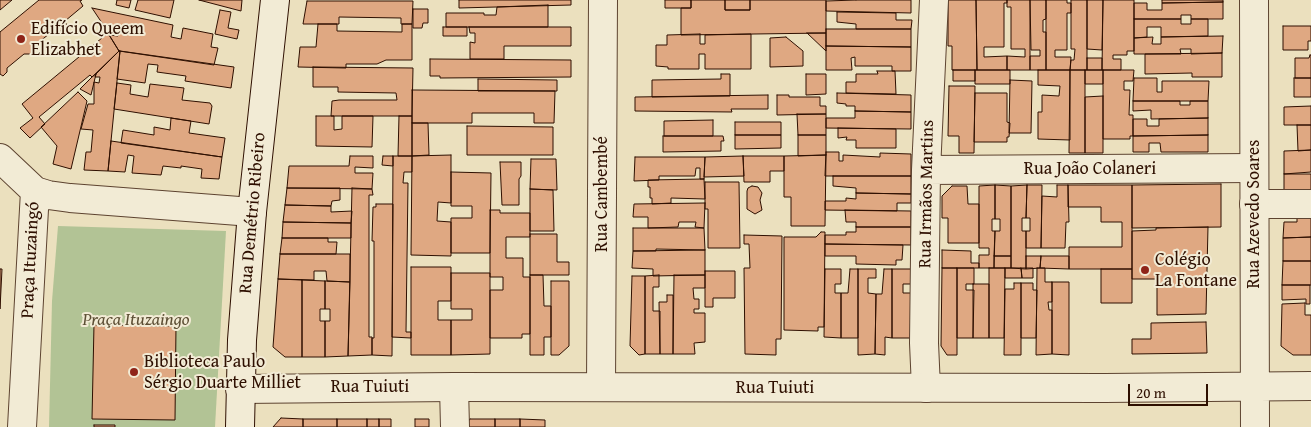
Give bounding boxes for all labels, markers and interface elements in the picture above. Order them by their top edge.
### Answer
place label: Edifício Queem Elizabhet [31,18,144,60]
marker: Edifício Queem Elizabhet [15,33,27,45]
street label: Rua Irmãos Martins [915,120,939,268]
street label: Rua Demétrio Ribeiro [235,132,271,294]
street label: Rua Cambembé [591,136,613,252]
street label: Rua Azevedo Soares [1243,140,1265,288]
street label: Rua João Colaneri [1024,158,1156,180]
street label: Praça Ituzaingó [17,201,45,319]
place label: Colégio La Fontane [1155,249,1237,292]
marker: Colégio La Fontane [1139,264,1151,276]
park label: Praça Ituzaingo [82,309,190,331]
place label: Biblioteca Paulo Sérgio Duarte Milliet [144,351,301,394]
marker: Biblioteca Paulo Sérgio Duarte Milliet [128,366,140,378]
scale bar [1131,374,1211,406]
street label: Rua Tuiuti [331,376,409,398]
street label: Rua Tuiuti [736,377,814,399]
text: 20 m [1136,382,1166,403]

